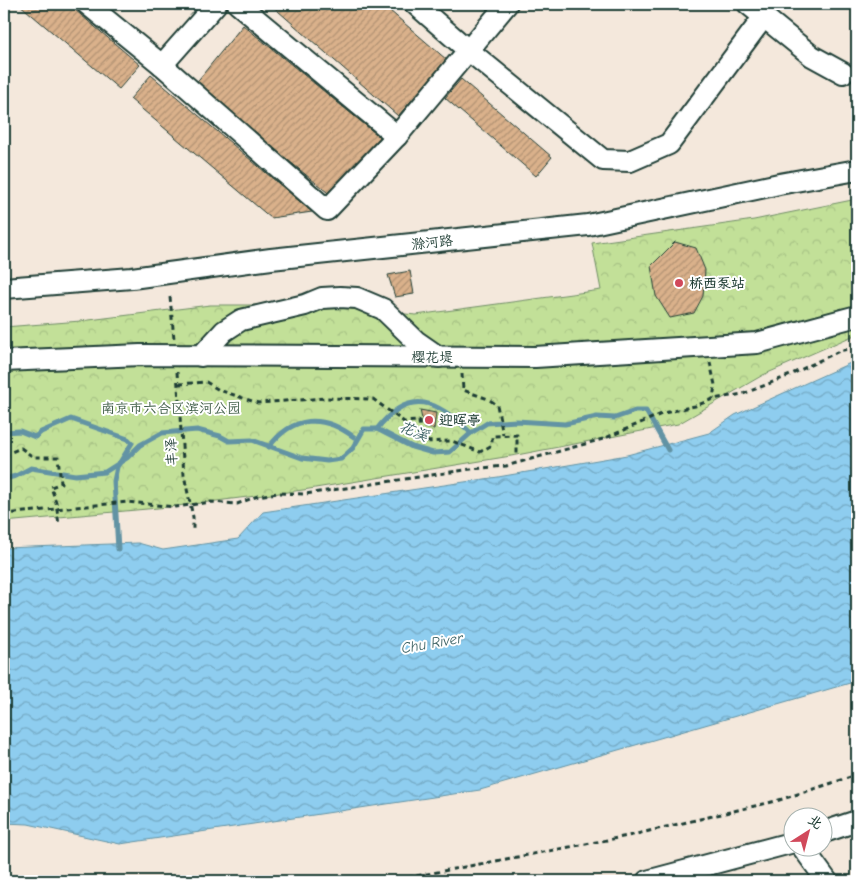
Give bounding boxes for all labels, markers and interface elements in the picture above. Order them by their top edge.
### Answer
street label: 滁河路 [410,232,454,253]
place label: 桥西泵站 [689,275,745,292]
marker: 桥西泵站 [673,277,685,289]
street label: 樱花堤 [411,349,453,366]
park label: 南京市六合区滨河公园 [101,400,241,417]
place label: 迎晖亭 [439,412,481,429]
marker: 迎晖亭 [423,414,435,426]
water label: 花溪 [397,417,432,446]
street label: 丰泽 [162,438,181,466]
water label: Chu River [400,629,465,657]
north arrow [784,808,834,858]
text: 北 [805,811,826,833]

